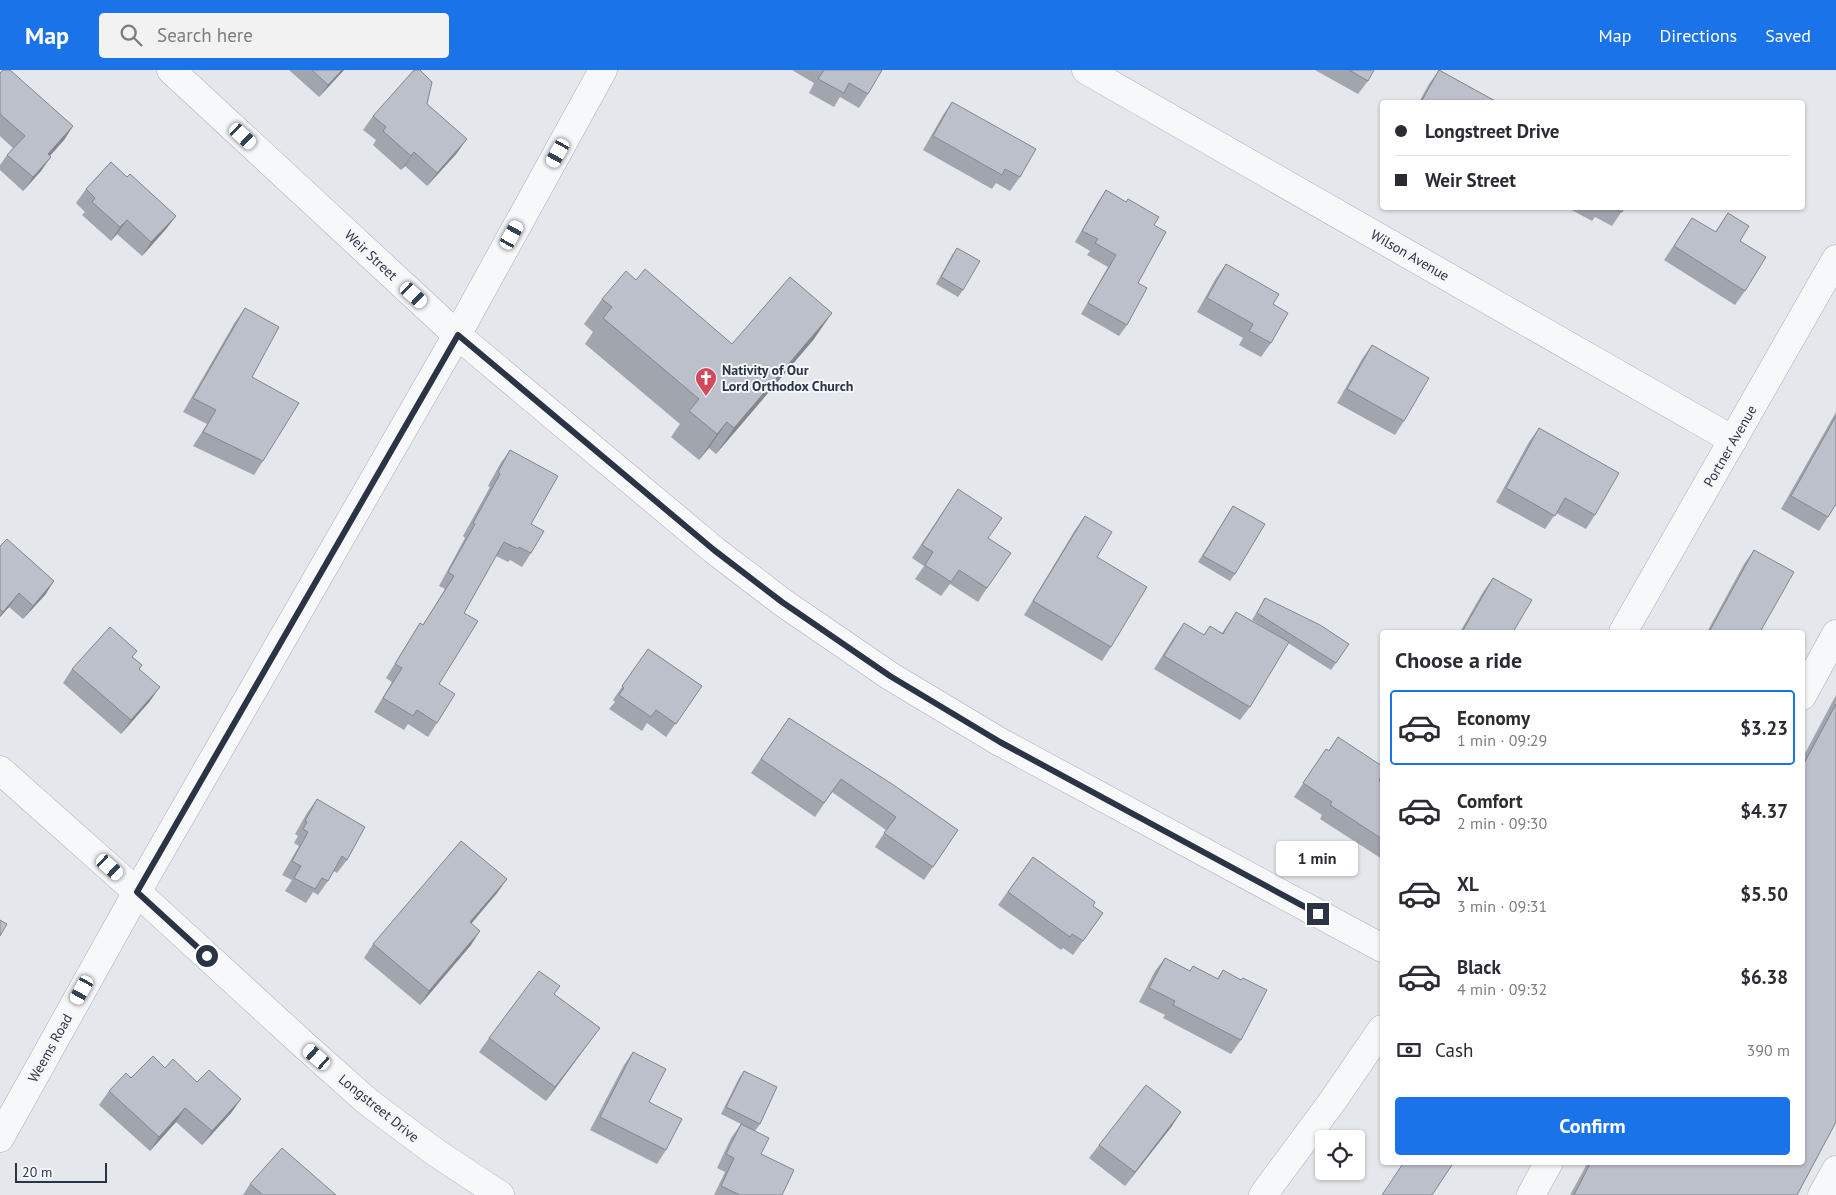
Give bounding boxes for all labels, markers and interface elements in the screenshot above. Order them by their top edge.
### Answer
search box [99,13,449,58]
text: Map [25,20,69,51]
icon: search [117,21,145,49]
text: Search here [157,23,253,47]
text: Map [1599,24,1631,47]
text: Directions [1659,24,1737,47]
text: Saved [1765,24,1811,47]
text: Longstreet Drive [1425,119,1559,143]
car [226,120,259,152]
car [544,136,571,170]
text: Weir Street [1425,168,1516,192]
car [498,218,525,252]
street label: Wilson Avenue [1368,225,1452,285]
street label: Weir Street [341,226,402,284]
car [397,279,430,311]
place label: Nativity of Our Lord Orthodox Church [722,361,853,395]
church icon: Nativity of Our Lord Orthodox Church [694,366,718,397]
street label: Portner Avenue [1699,402,1761,490]
text: Choose a ride [1395,646,1522,674]
icon: car [1397,705,1442,750]
text: Economy [1457,706,1530,730]
text: $3.23 [1740,716,1788,740]
text: 1 min · 09:29 [1457,730,1547,750]
icon: car [1397,788,1442,833]
text: Comfort [1457,789,1523,813]
text: $4.37 [1740,799,1788,823]
text: 2 min · 09:30 [1457,813,1547,833]
callout: 1 min [1277,842,1359,876]
text: 1 min [1297,848,1337,868]
car [93,851,126,883]
icon: car [1397,871,1442,916]
text: XL [1457,872,1479,896]
text: $5.50 [1740,882,1788,906]
text: 3 min · 09:31 [1457,896,1547,916]
route end [1307,903,1329,925]
route start [196,945,218,967]
icon: car [1397,954,1442,999]
text: Black [1457,955,1501,979]
text: $6.38 [1740,965,1788,989]
car [68,973,95,1007]
text: 4 min · 09:32 [1457,979,1547,999]
street label: Weems Road [24,1011,76,1085]
icon: cash [1395,1036,1423,1064]
text: Cash [1435,1038,1473,1062]
text: 390 m [1747,1040,1790,1060]
car [300,1041,333,1073]
street label: Longstreet Drive [335,1070,423,1146]
button: Confirm [1395,1097,1790,1155]
map controls [1315,1130,1365,1180]
button: locate [1315,1130,1365,1180]
scale bar [15,1160,108,1183]
text: 20 m [22,1163,52,1181]

